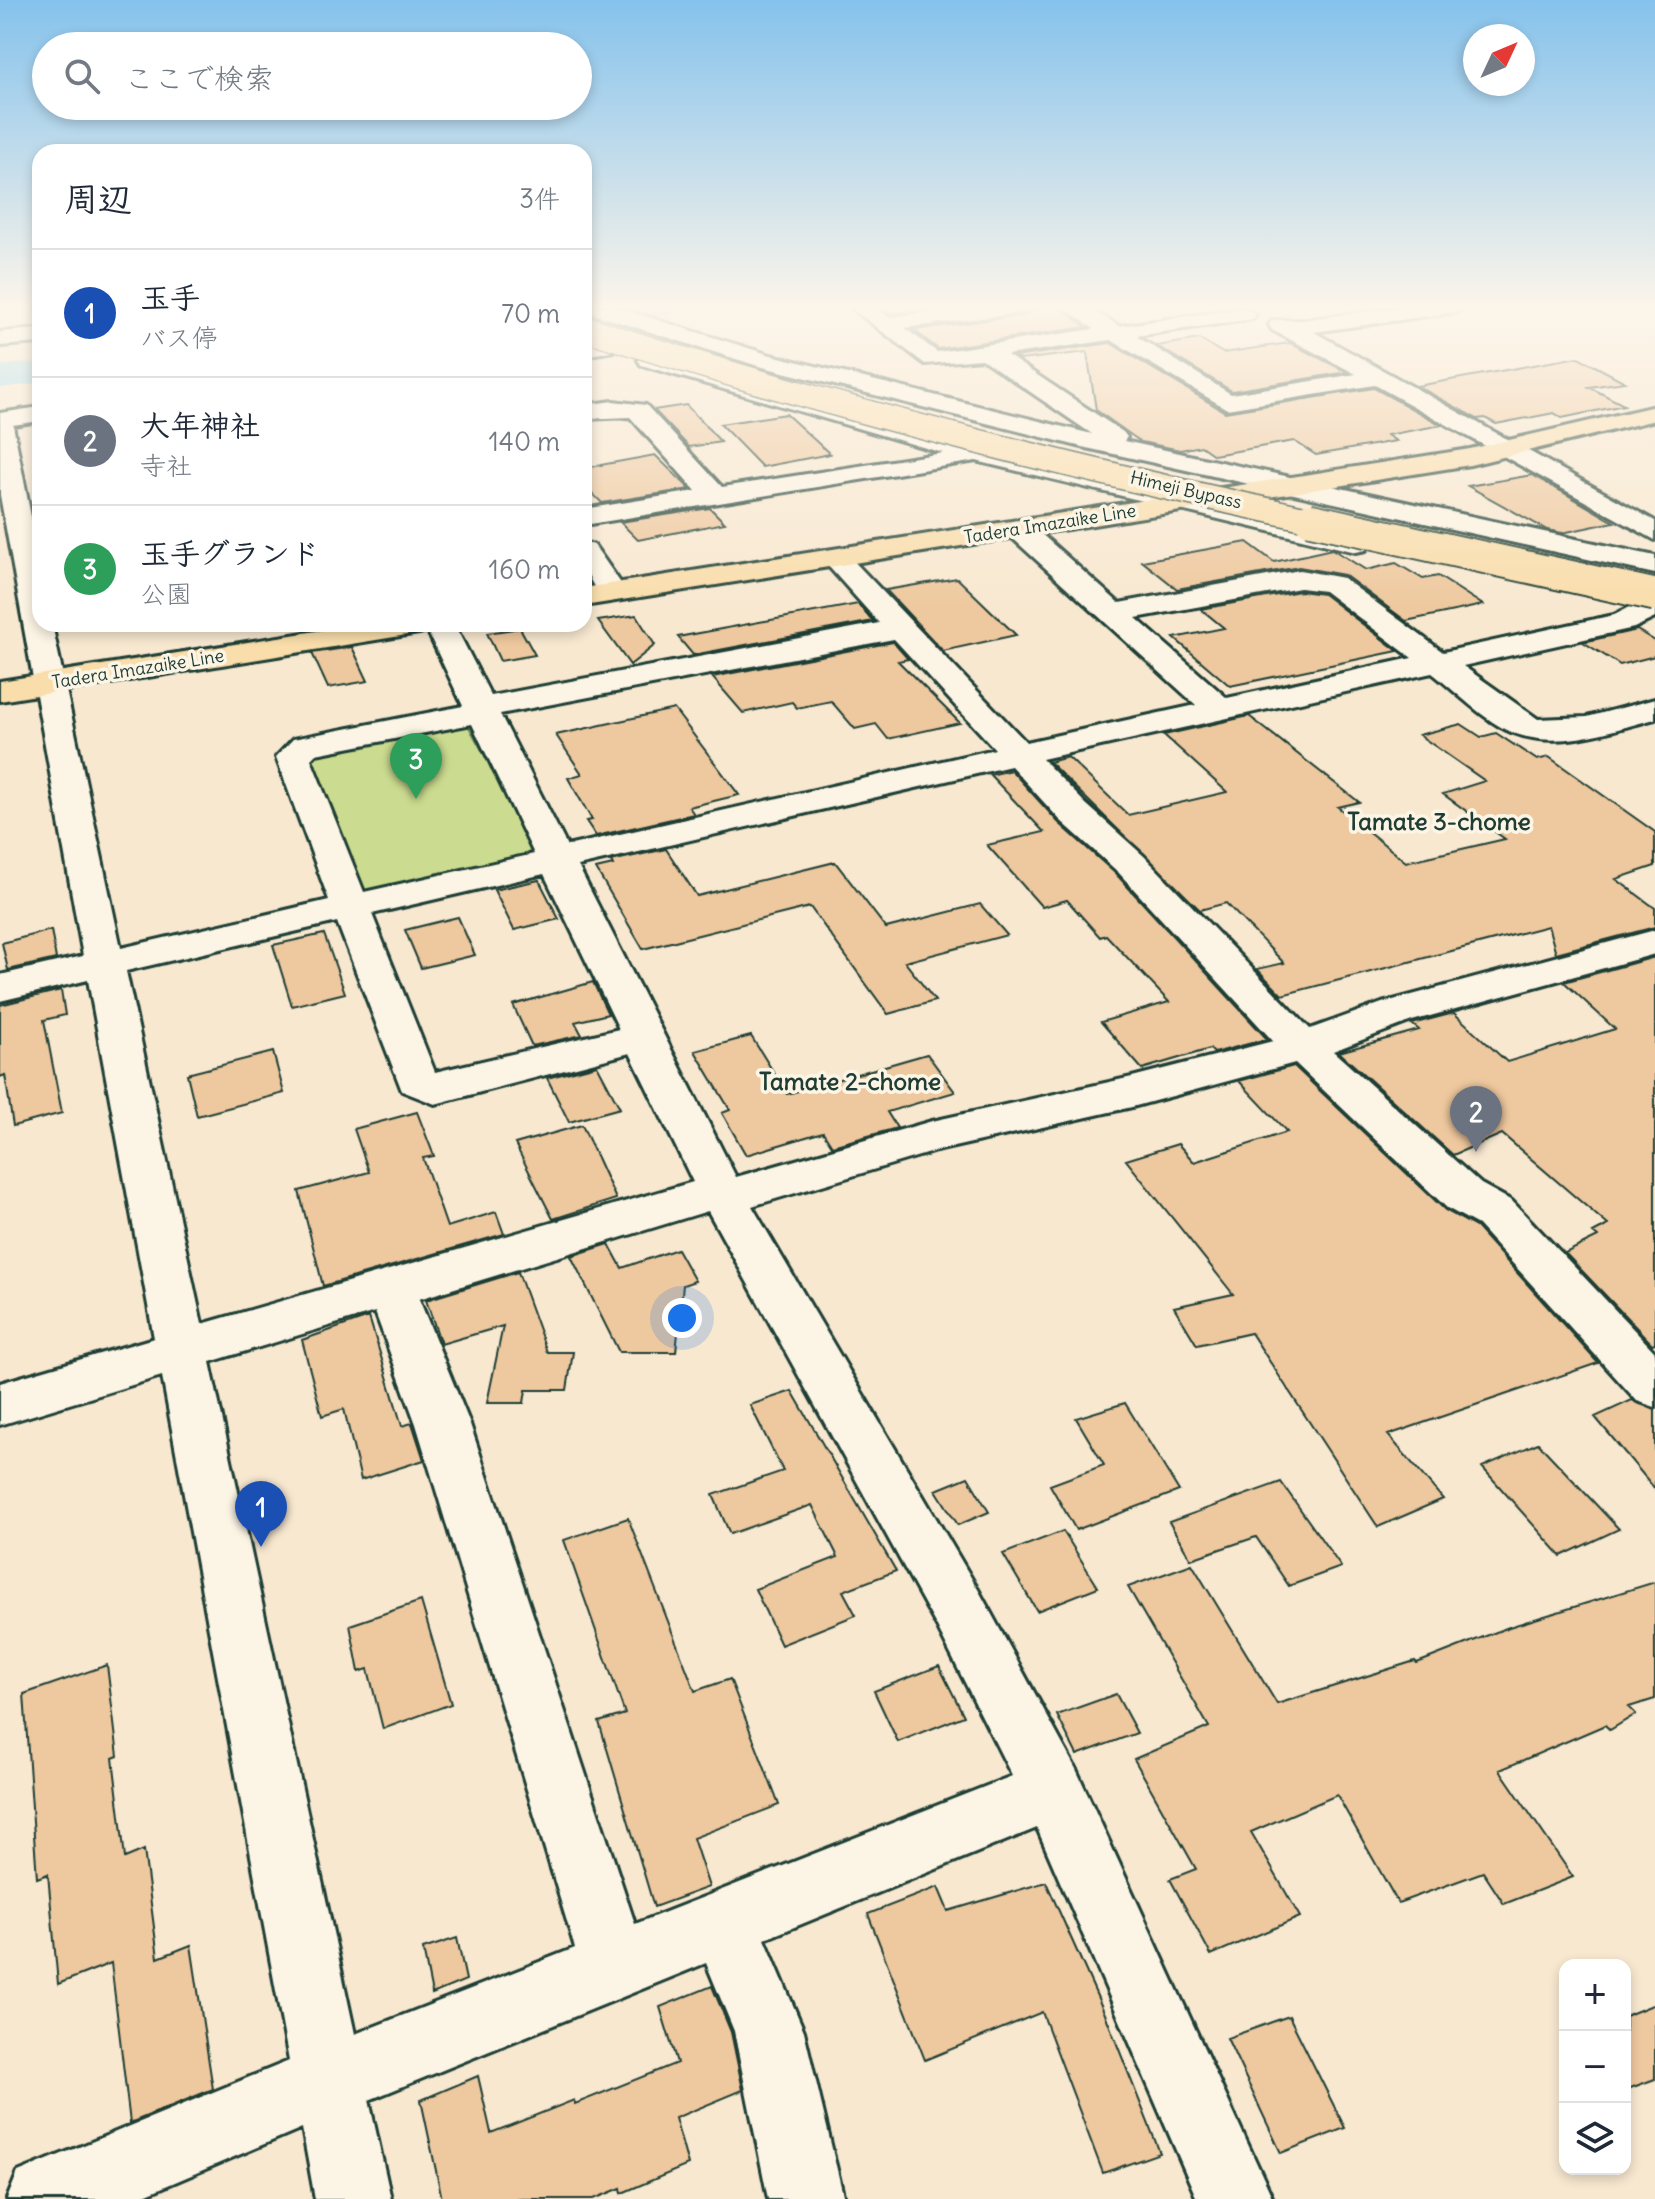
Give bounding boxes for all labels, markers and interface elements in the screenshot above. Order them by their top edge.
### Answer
north arrow [1463,24,1535,96]
search box [32,32,592,120]
icon: search [60,54,104,98]
text: ここで検索 [124,59,274,97]
text: 周辺 [64,177,132,220]
text: 3件 [519,182,560,215]
text: 玉手 [140,278,200,316]
text: 1 [85,297,95,330]
text: 70 m [501,297,560,330]
text: バス停 [140,321,218,354]
text: 大年神社 [140,406,260,444]
text: 2 [83,425,97,458]
text: 140 m [489,425,560,458]
text: 寺社 [140,449,192,482]
street label: Himeji Bypass [1128,466,1244,514]
street label: Tadera Imazaike Line [962,499,1138,548]
text: 玉手グランド [140,534,320,572]
text: 3 [83,553,97,586]
text: 160 m [489,553,560,586]
text: 公園 [140,577,192,610]
street label: Tadera Imazaike Line [50,644,226,693]
pin: 3 [390,733,442,799]
district label: Tamate 3-chome [1347,806,1531,836]
district label: Tamate 2-chome [759,1066,941,1096]
pin: 2 [1450,1086,1502,1152]
your location [662,1298,702,1338]
pin: 1 [235,1481,287,1547]
map controls [1559,1959,1631,2175]
button: + [1559,1959,1631,2031]
button: − [1559,2031,1631,2103]
button: layers [1559,2103,1631,2175]

